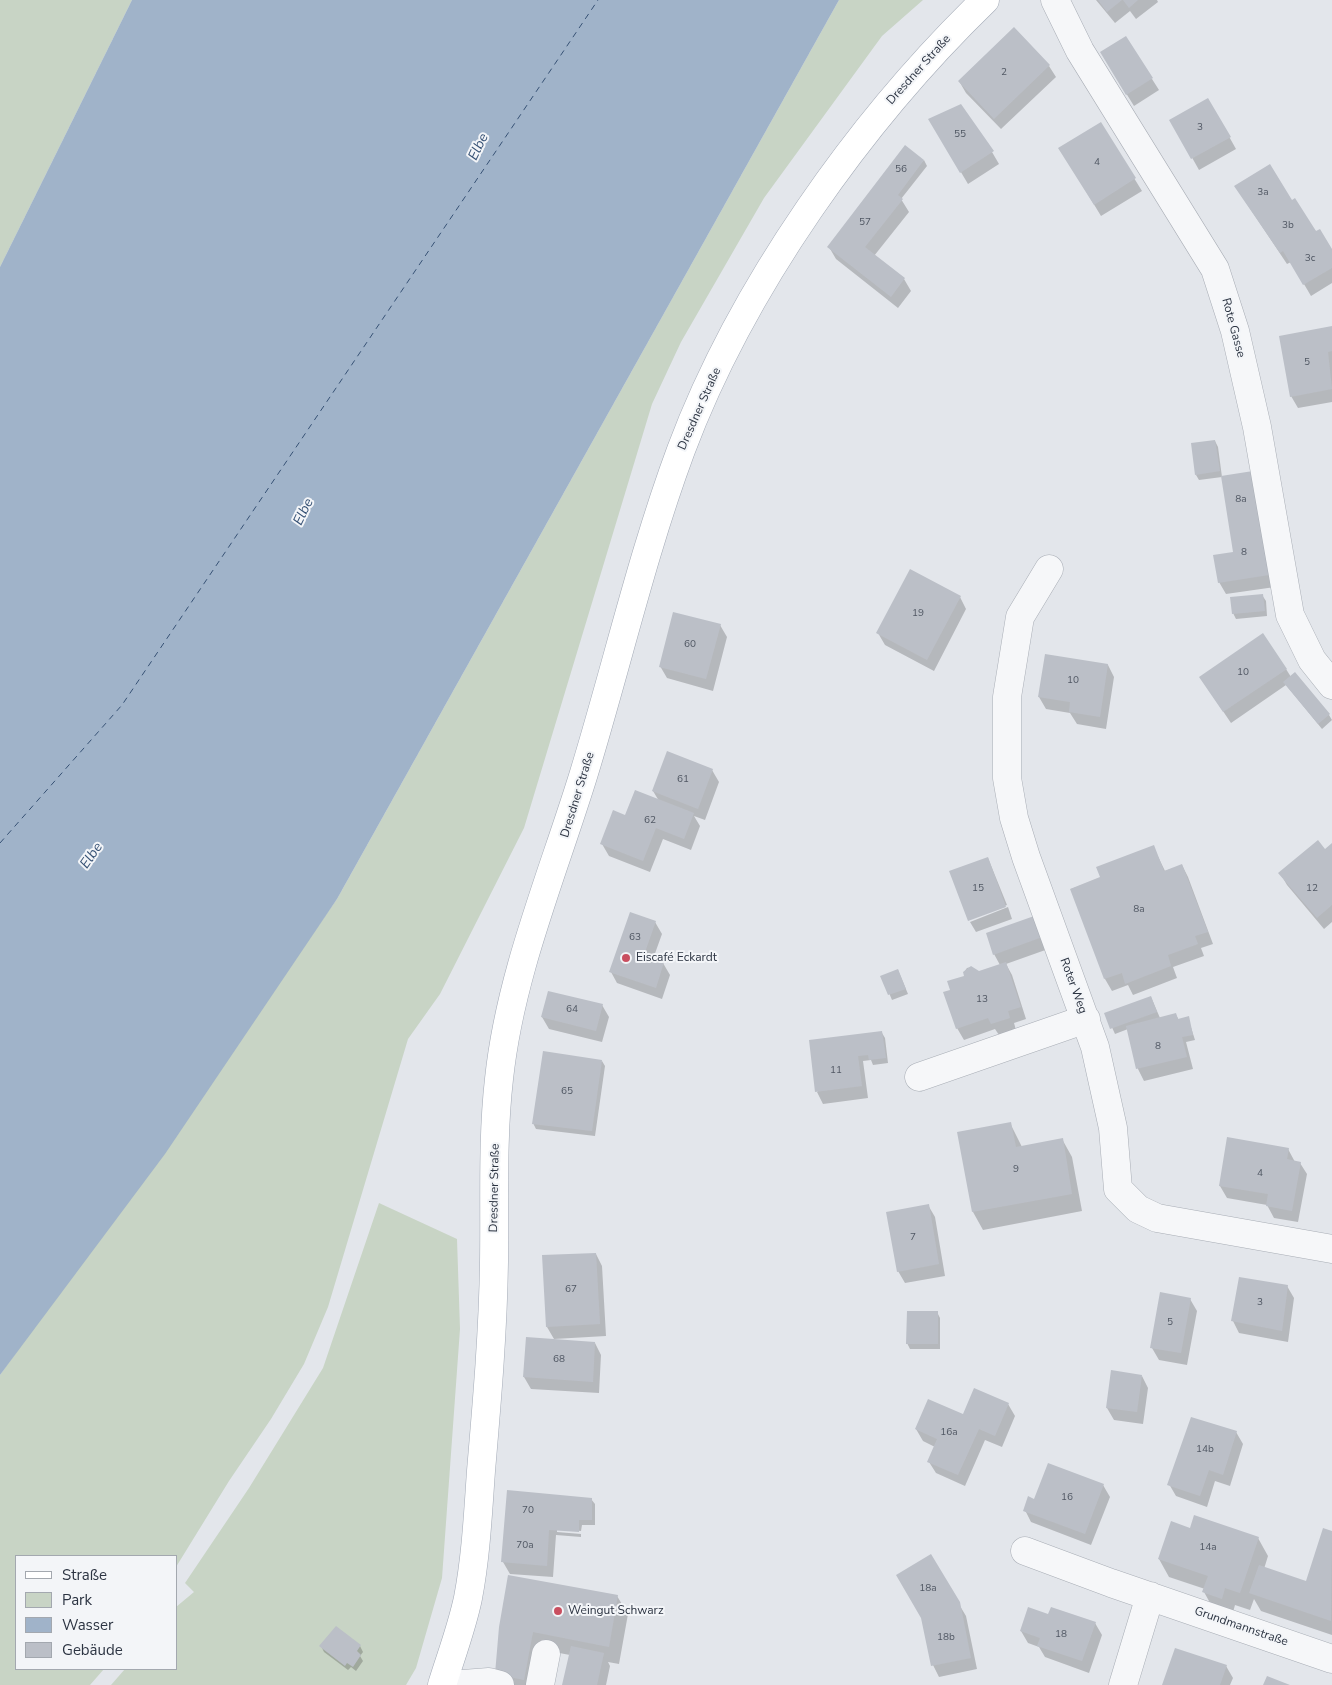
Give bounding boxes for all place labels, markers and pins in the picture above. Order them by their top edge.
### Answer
place label: Eiscafé Eckardt [636,951,717,965]
marker: Eiscafé Eckardt [620,952,632,964]
place label: Weingut Schwarz [568,1604,663,1618]
marker: Weingut Schwarz [552,1605,564,1617]

